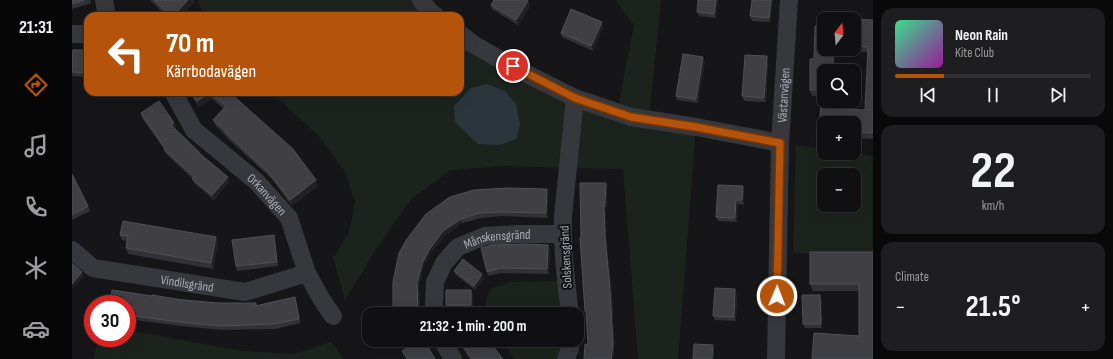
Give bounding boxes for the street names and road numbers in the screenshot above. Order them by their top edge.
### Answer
street label: Västanvägen [774,67,794,123]
street label: Orkanvägen [244,170,290,219]
street label: Solskensgränd [556,225,576,289]
street label: Månskensgränd [462,227,530,253]
street label: Vindilsgränd [159,272,215,296]

